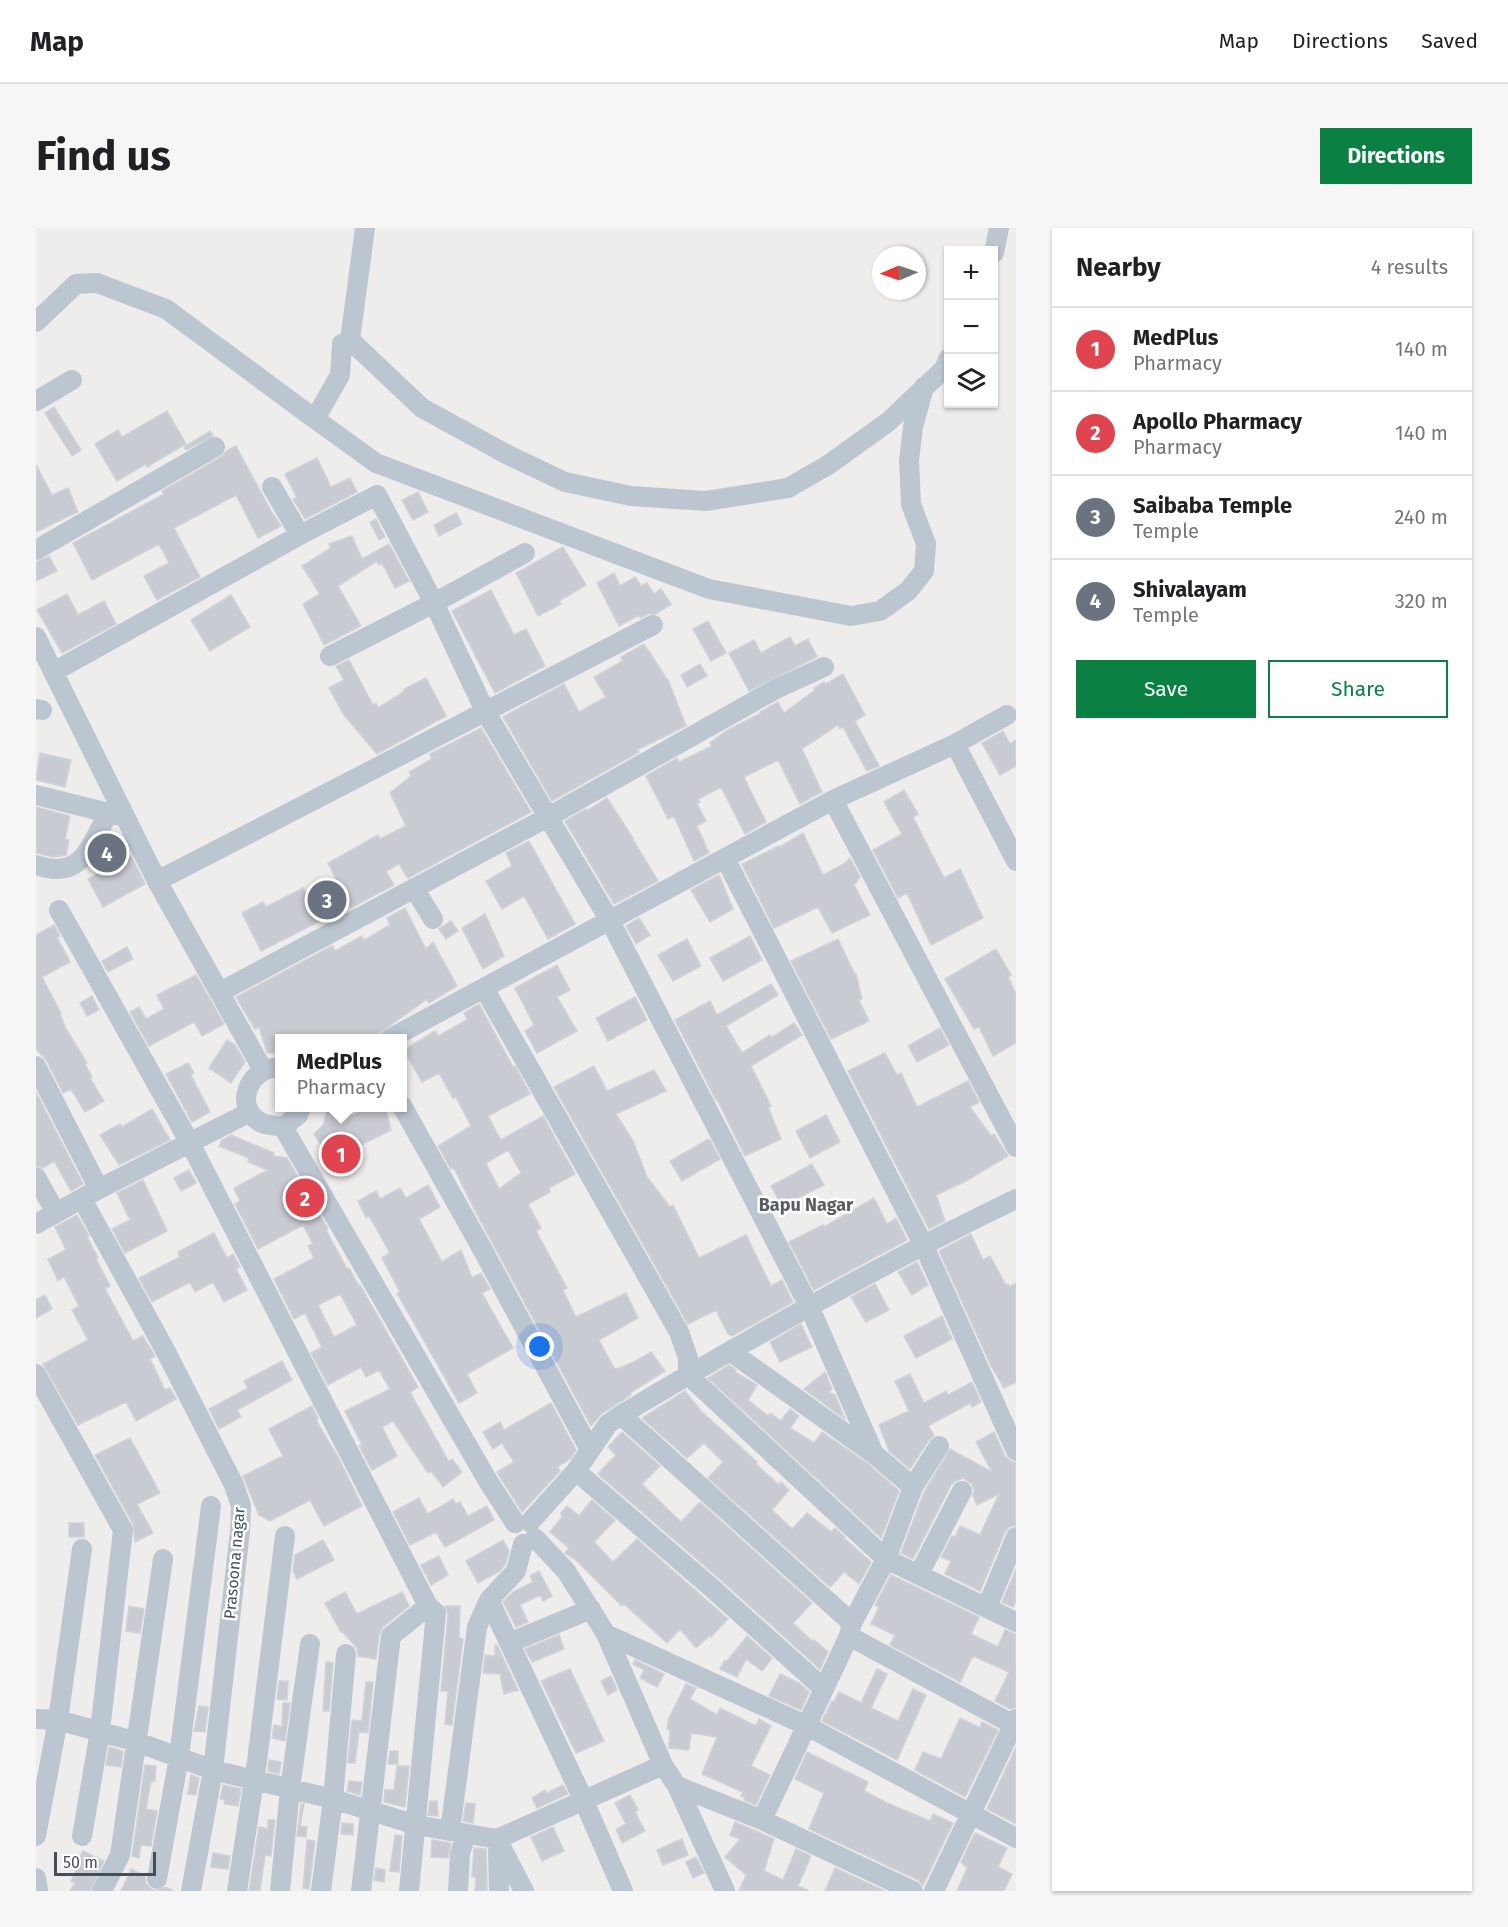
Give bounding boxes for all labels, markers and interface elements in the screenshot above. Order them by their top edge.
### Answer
text: Map [30,25,84,58]
text: Map [1219,28,1259,54]
text: Directions [1292,28,1388,54]
text: Saved [1421,28,1478,54]
button: Directions [1320,128,1472,184]
text: Find us [36,131,171,181]
north arrow [872,246,926,300]
map controls [944,246,998,408]
button: + [944,246,998,300]
text: Nearby [1076,252,1161,283]
text: 4 results [1371,255,1448,279]
button: − [944,300,998,354]
text: MedPlus [1133,324,1218,351]
text: 1 [1091,337,1100,361]
text: 140 m [1395,337,1448,361]
text: Pharmacy [1133,351,1222,375]
button: layers [944,354,998,408]
text: Apollo Pharmacy [1133,408,1302,435]
text: 2 [1090,421,1101,445]
text: 140 m [1395,421,1448,445]
text: Pharmacy [1133,435,1222,459]
text: Saibaba Temple [1133,492,1292,519]
text: 3 [1090,505,1101,529]
text: 240 m [1394,505,1448,529]
text: Temple [1133,519,1199,543]
text: Shivalayam [1133,576,1247,603]
text: 4 [1090,589,1101,613]
text: 320 m [1395,589,1448,613]
text: Temple [1133,603,1199,627]
button: Save [1076,660,1256,718]
button: Share [1268,660,1448,718]
pin: 4 [88,830,126,876]
pin: 3 [308,878,346,922]
popup [275,1034,407,1112]
text: MedPlus [297,1048,382,1075]
text: Pharmacy [297,1075,385,1099]
pin: 1 [322,1132,360,1176]
pin: 2 [286,1176,324,1220]
district label: Bapu Nagar [759,1194,854,1216]
your location [525,1332,554,1361]
street label: Prasoona nagar [220,1505,249,1620]
scale bar [54,1849,156,1876]
text: 50 m [63,1853,98,1872]

